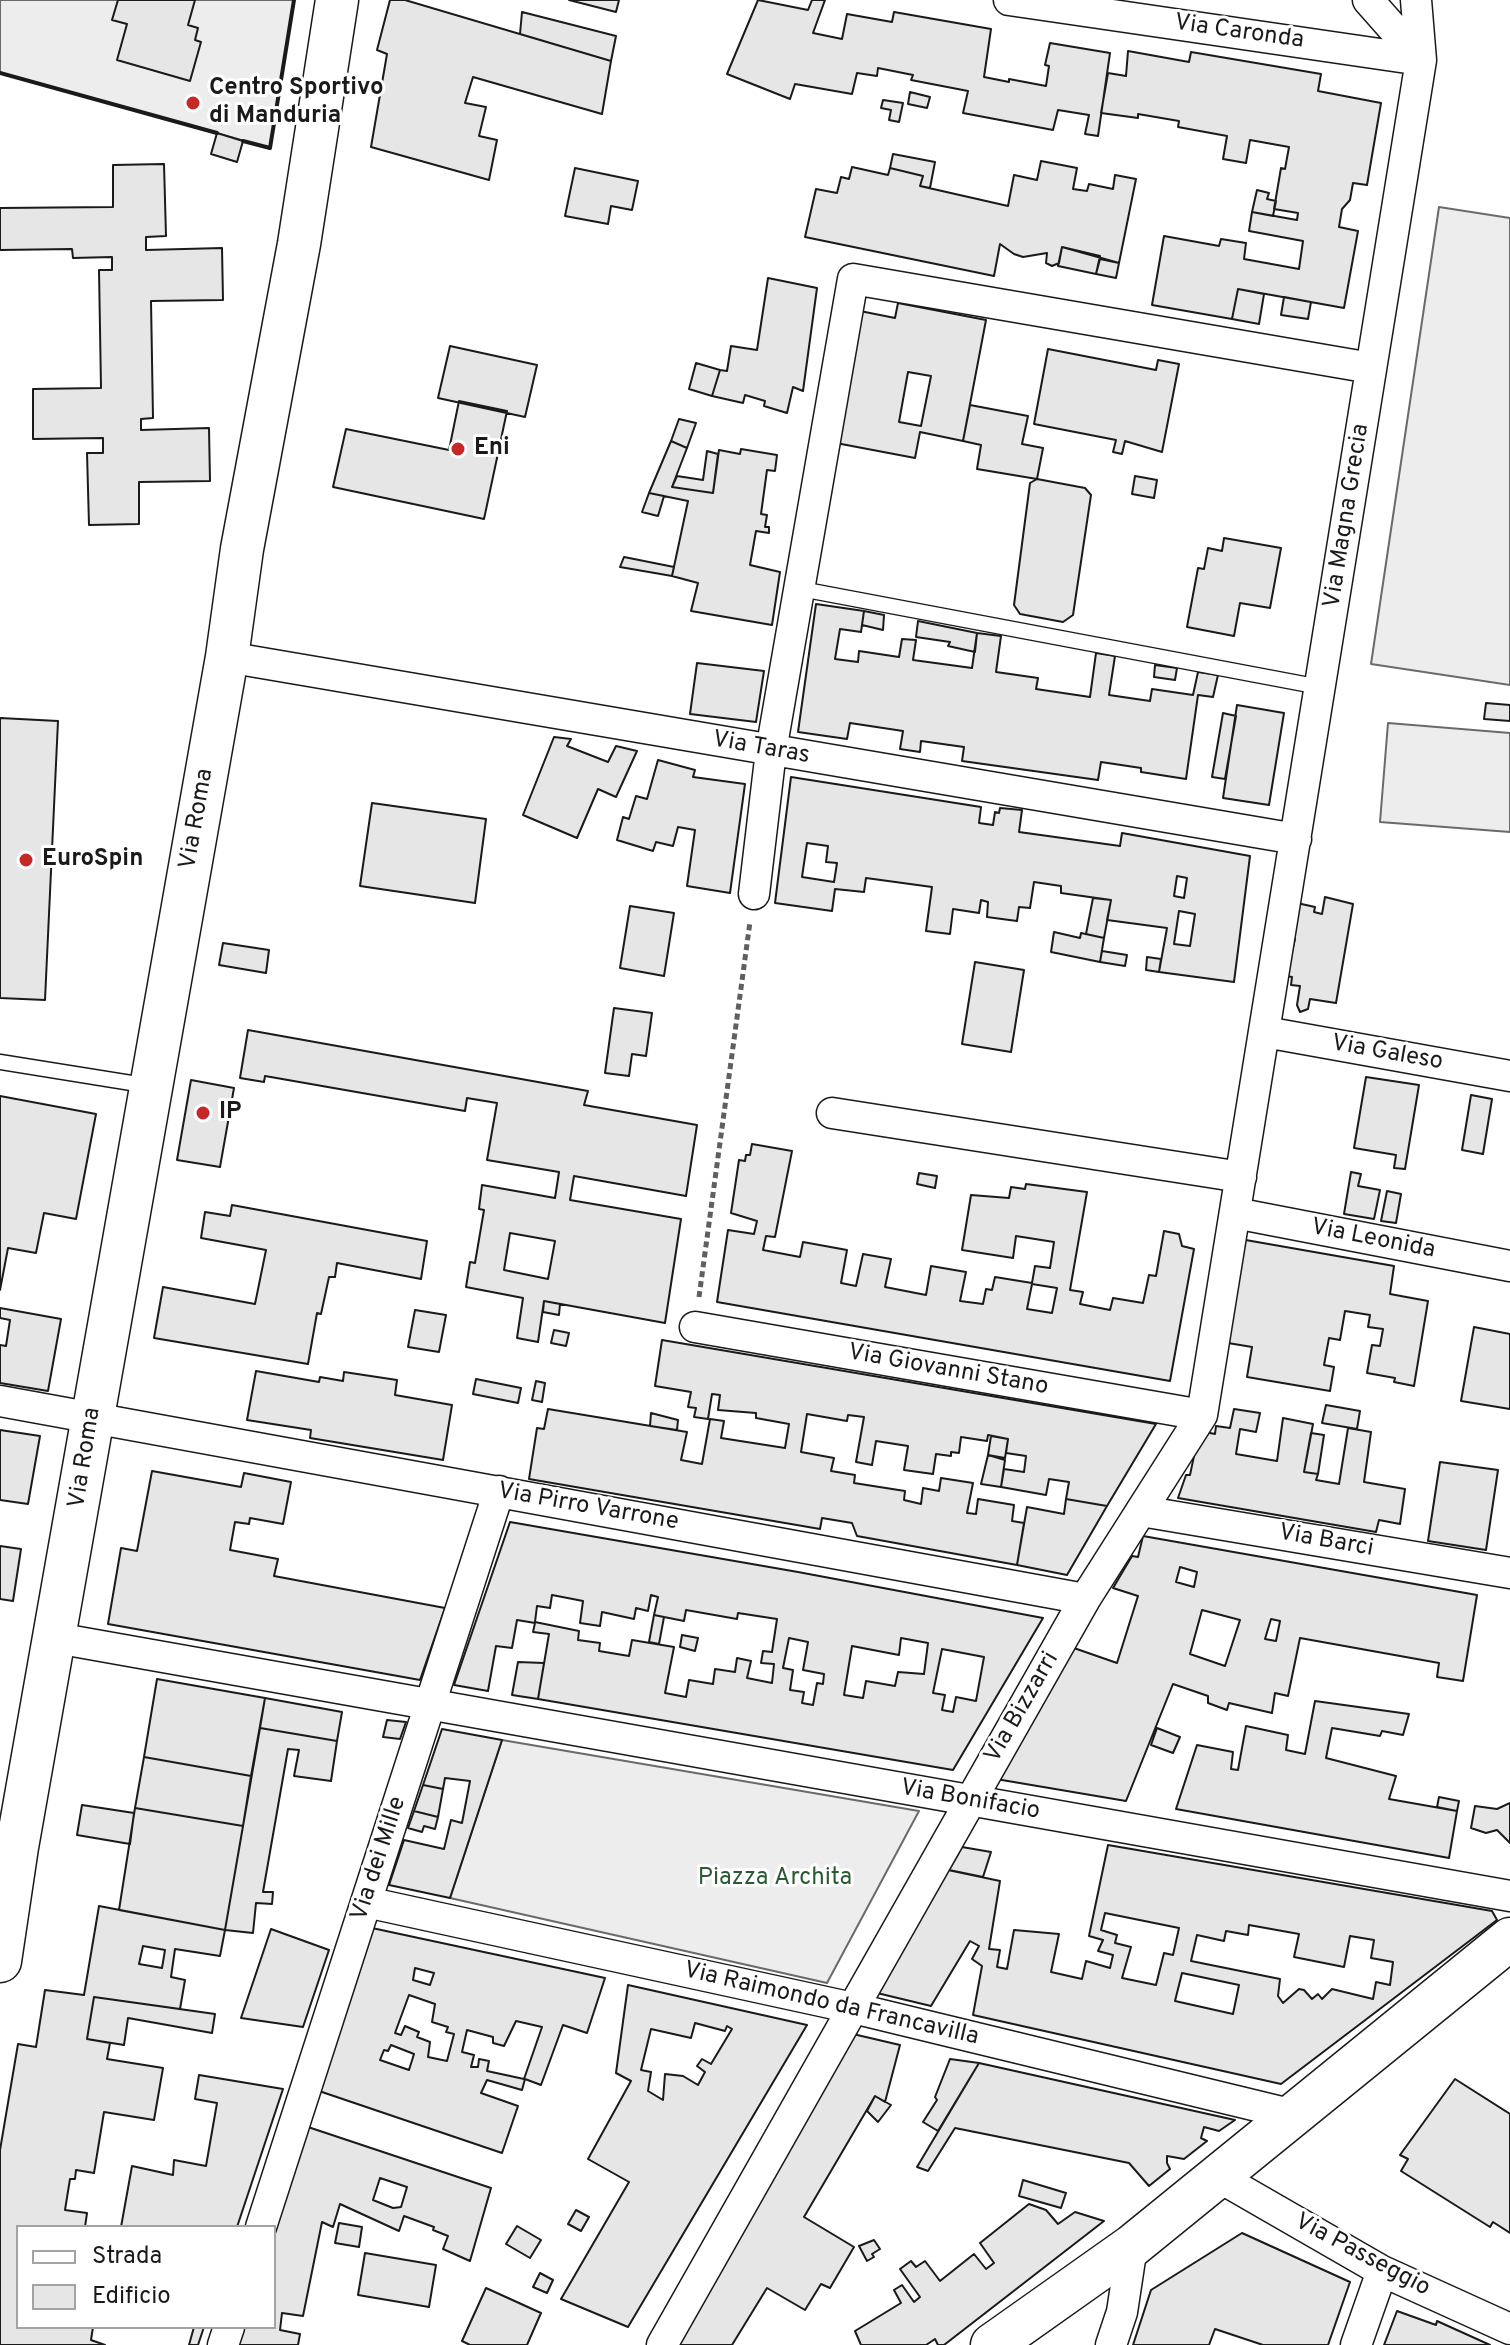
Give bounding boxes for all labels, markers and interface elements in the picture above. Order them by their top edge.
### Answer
street label: Via Caronda [1172,10,1306,56]
place label: Centro Sportivo di Manduria [209,75,384,131]
marker: Centro Sportivo di Manduria [184,94,202,112]
street label: Via Magna Grecia [1319,422,1377,610]
place label: Eni [474,435,510,463]
marker: Eni [449,440,467,458]
street label: Via Taras [710,726,812,772]
street label: Via Roma [175,766,221,872]
place label: EuroSpin [42,846,143,874]
marker: EuroSpin [17,851,35,869]
street label: Via Galeso [1329,1030,1445,1078]
place label: IP [219,1099,241,1127]
marker: IP [194,1104,212,1122]
street label: Via Leonida [1309,1214,1437,1266]
street label: Via Giovanni Stano [846,1339,1050,1403]
street label: Via Roma [64,1406,108,1510]
street label: Via Pirro Varrone [495,1478,681,1538]
street label: Via Barci [1276,1520,1376,1564]
street label: Via Bizzarri [980,1647,1066,1769]
street label: Via Bonifacio [898,1775,1042,1827]
street label: Via dei Mille [346,1793,414,1925]
park label: Piazza Archita [698,1865,852,1893]
street label: Via Raimondo da Francavilla [681,1957,981,2053]
street label: Via Passeggio [1289,2208,1435,2304]
legend [16,2225,276,2329]
text: Strada [92,2242,162,2272]
text: Edificio [92,2282,171,2312]

